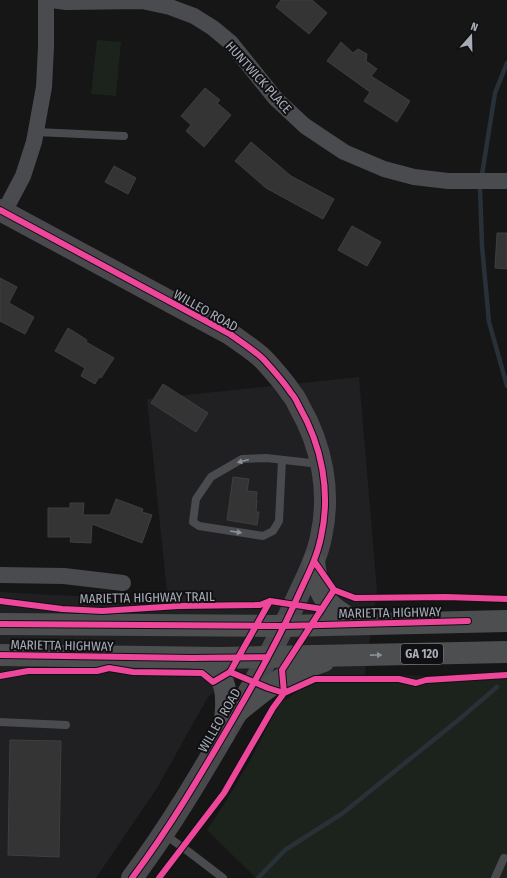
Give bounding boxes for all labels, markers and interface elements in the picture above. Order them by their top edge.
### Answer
north arrow [451,16,491,56]
text: N [469,20,480,34]
street label: HUNTWICK PLACE [223,38,295,116]
street label: WILLEO ROAD [171,287,241,334]
one-way arrow [237,458,249,464]
one-way arrow [230,529,242,535]
street label: MARIETTA HIGHWAY TRAIL [79,589,215,606]
street label: MARIETTA HIGHWAY [338,604,442,621]
street label: MARIETTA HIGHWAY [10,637,114,654]
road number: GA 120 [401,644,443,664]
one-way arrow [370,652,383,658]
street label: WILLEO ROAD [195,686,244,755]

